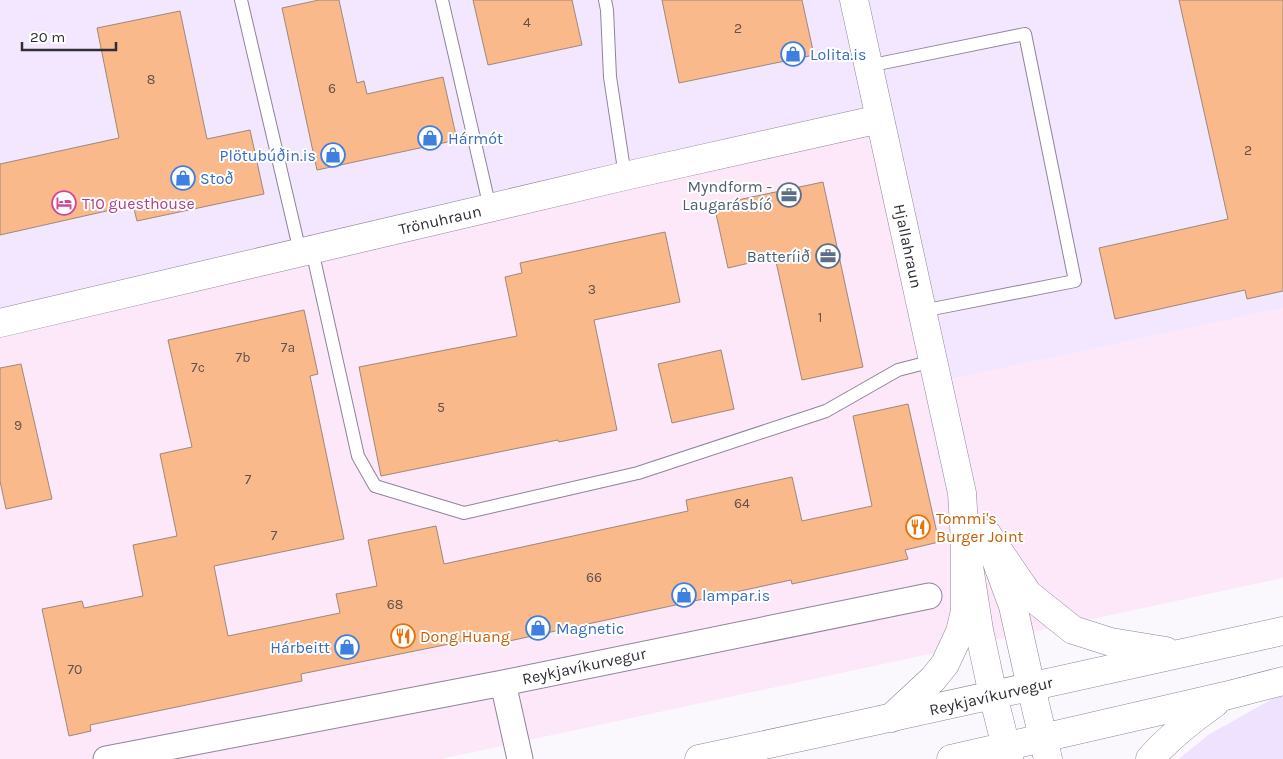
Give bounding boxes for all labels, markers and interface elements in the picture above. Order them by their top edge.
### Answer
house number: 4 [523,14,531,31]
scale bar [22,20,116,52]
house number: 2 [734,20,742,37]
text: 20 m [30,28,65,46]
shop icon: Lolita.is [780,41,806,67]
place label: Lolita.is [810,45,866,64]
house number: 8 [147,71,155,88]
house number: 6 [328,80,336,97]
shop icon: Hármót [417,125,443,151]
place label: Hármót [448,129,503,148]
shop icon: Plötubúðin.is [320,142,346,168]
house number: 2 [1244,142,1252,159]
place label: Plötubúðin.is [220,146,316,165]
shop icon: Stoð [170,165,196,191]
place label: Stoð [200,169,233,188]
place label: Myndform - Laugarásbíó [682,177,772,214]
office icon: Myndform - Laugarásbíó [776,182,802,208]
hotel icon: T10 guesthouse [51,190,77,216]
place label: T10 guesthouse [82,194,195,213]
street label: Trönuhraun [397,201,483,239]
street label: Hjallahraun [890,202,926,290]
office icon: Batteríið [815,243,841,269]
place label: Batteríið [747,247,810,266]
house number: 3 [588,281,596,298]
house number: 1 [818,309,822,326]
house number: 7a [281,339,295,356]
house number: 7b [236,349,250,366]
house number: 7c [191,359,205,376]
house number: 5 [437,399,445,416]
house number: 9 [14,417,22,434]
house number: 7 [245,471,252,488]
house number: 64 [734,495,750,512]
place label: Tommi's Burger Joint [936,509,1024,546]
restaurant icon: Tommi's Burger Joint [905,514,931,540]
house number: 7 [271,527,278,544]
house number: 66 [586,569,602,586]
shop icon: lampar.is [671,582,697,608]
place label: lampar.is [702,586,770,605]
house number: 68 [387,596,403,613]
shop icon: Magnetic [525,615,551,641]
place label: Magnetic [556,619,624,638]
restaurant icon: Dong Huang [390,623,416,649]
place label: Dong Huang [420,627,510,646]
shop icon: Hárbeitt [334,634,360,660]
place label: Hárbeitt [270,638,330,657]
street label: Reykjavíkurvegur [520,644,648,688]
house number: 70 [68,661,82,678]
street label: Reykjavíkurvegur [927,672,1055,719]

